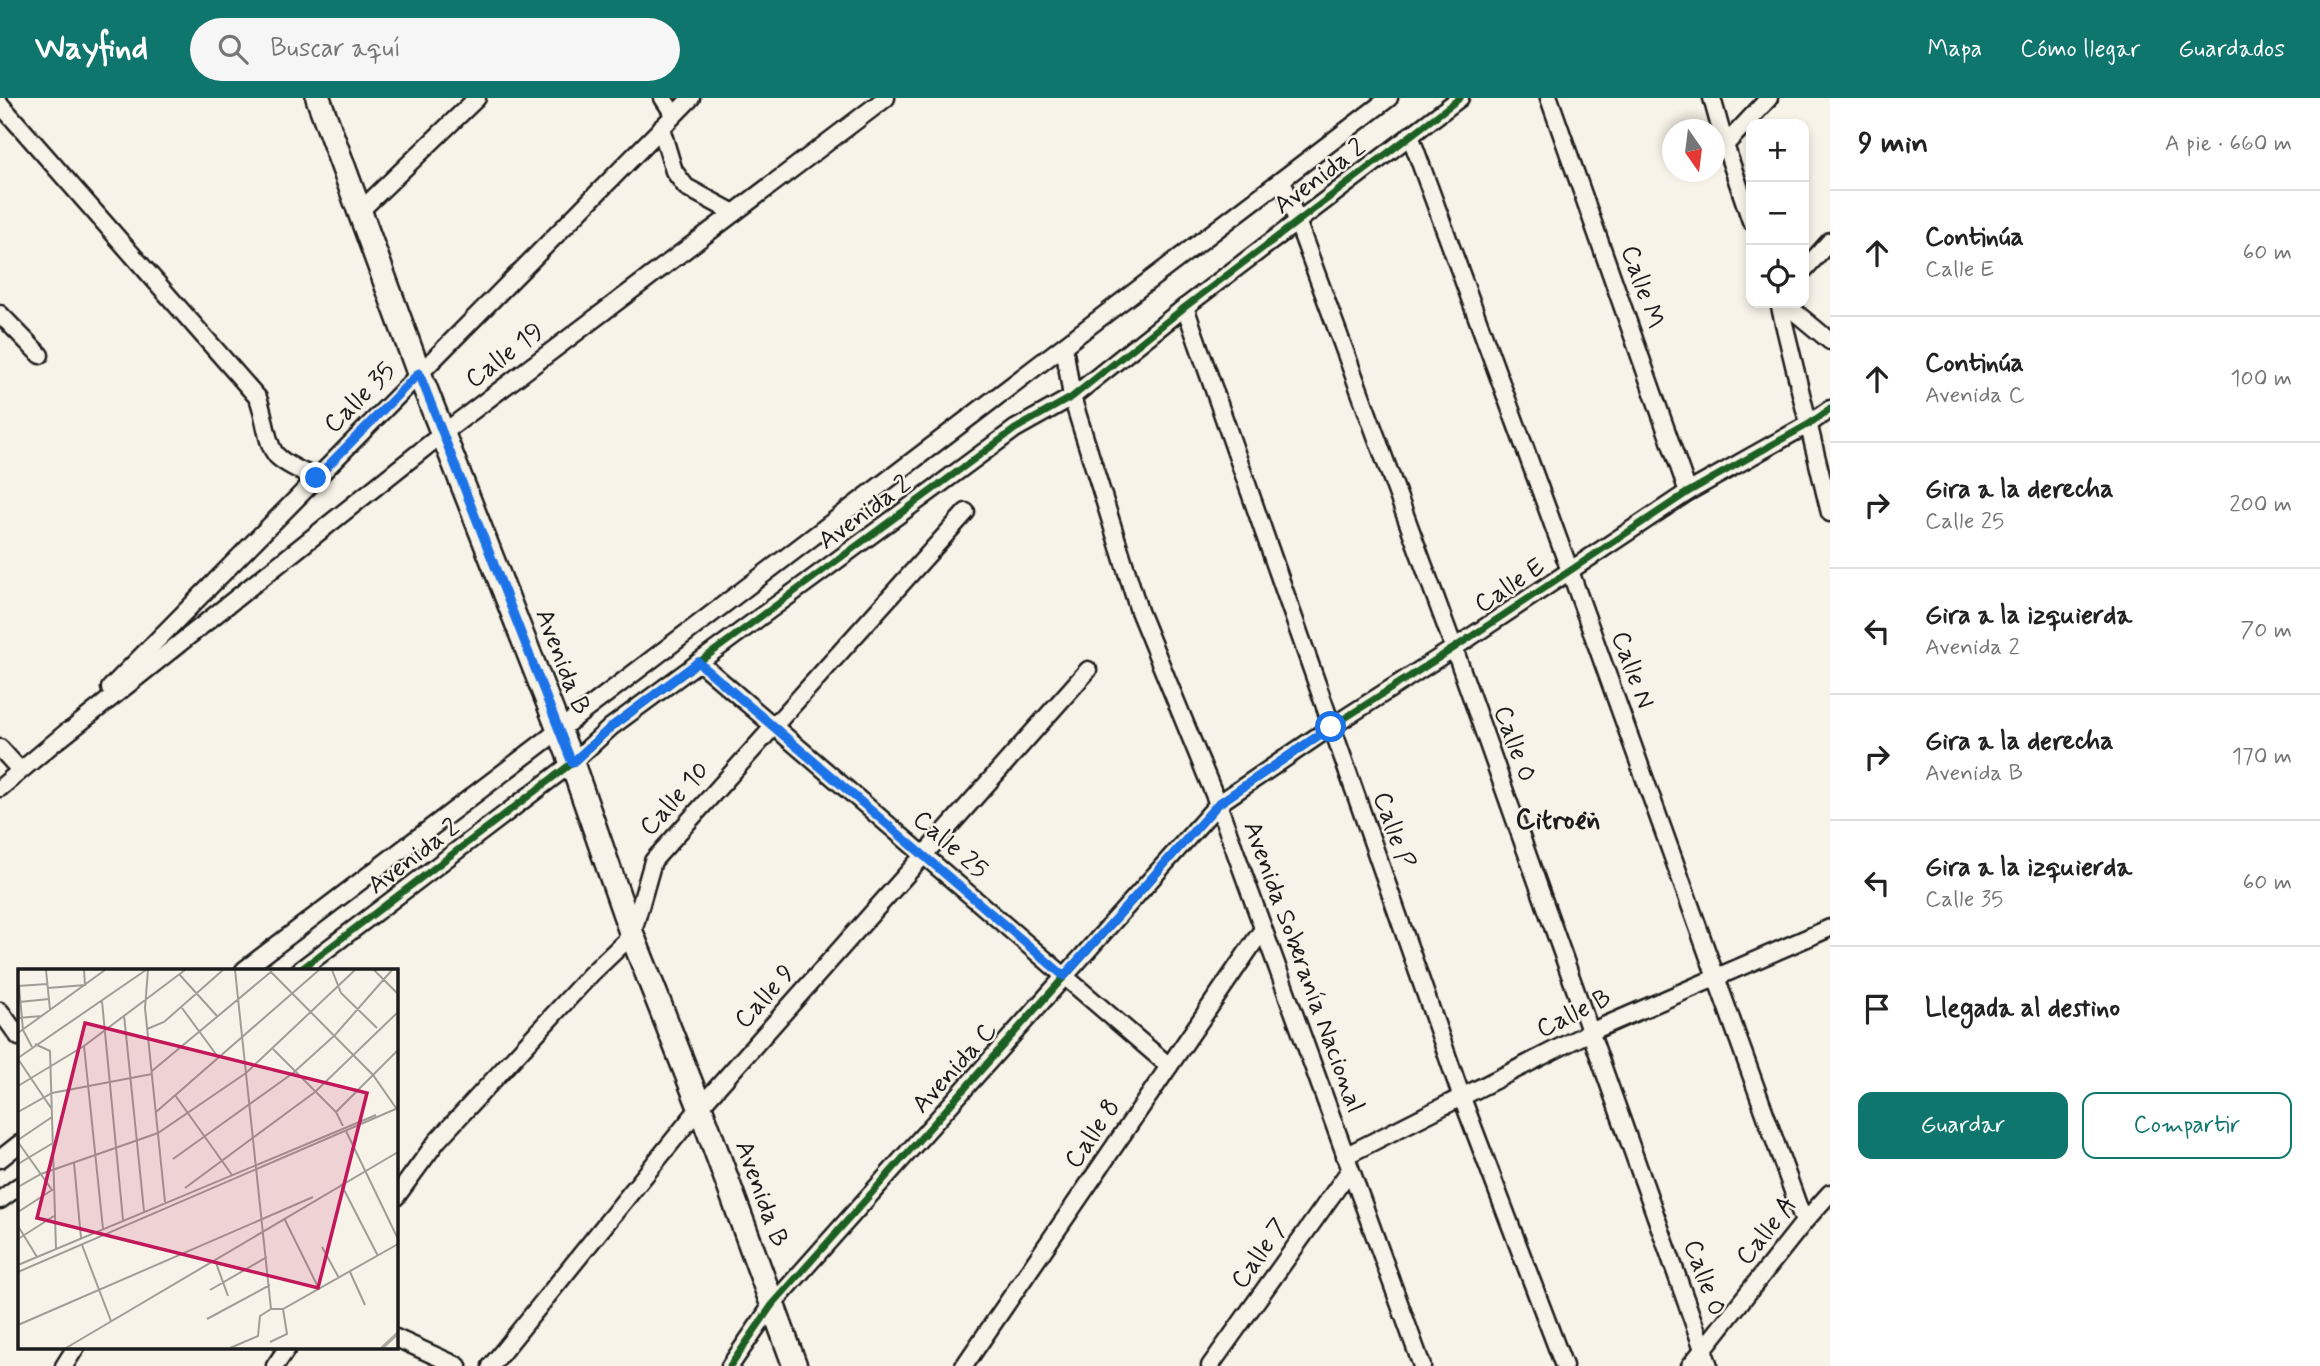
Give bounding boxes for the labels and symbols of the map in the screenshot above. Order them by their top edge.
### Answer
north arrow [1662,119,1725,182]
street label: Avenida 2 [1267,131,1373,223]
street label: Calle M [1612,241,1672,333]
street label: Calle 19 [459,315,551,397]
street label: Calle 35 [317,355,403,441]
route end [300,462,331,493]
street label: Avenida 2 [812,468,918,558]
street label: Calle E [1468,550,1552,622]
street label: Avenida B [526,604,598,720]
street label: Calle N [1602,626,1662,714]
street label: Calle O [1485,701,1543,787]
route start [1315,711,1346,742]
street label: Calle 10 [632,754,718,844]
street label: Calle P [1364,787,1422,873]
district label: Citroën [1516,802,1600,839]
street label: Calle 25 [905,803,995,887]
street label: Avenida 2 [361,811,467,903]
street label: Avenida Soberanía Nacional [1234,816,1372,1118]
street label: Calle 9 [727,958,803,1036]
inset map [18,969,397,1348]
street label: Calle B [1531,981,1617,1047]
street label: Avenida C [905,1015,1005,1121]
street label: Calle 8 [1057,1092,1129,1176]
street label: Avenida B [726,1136,796,1252]
street label: Calle A [1729,1189,1805,1273]
street label: Calle 7 [1224,1212,1296,1296]
street label: Calle O [1675,1235,1733,1321]

